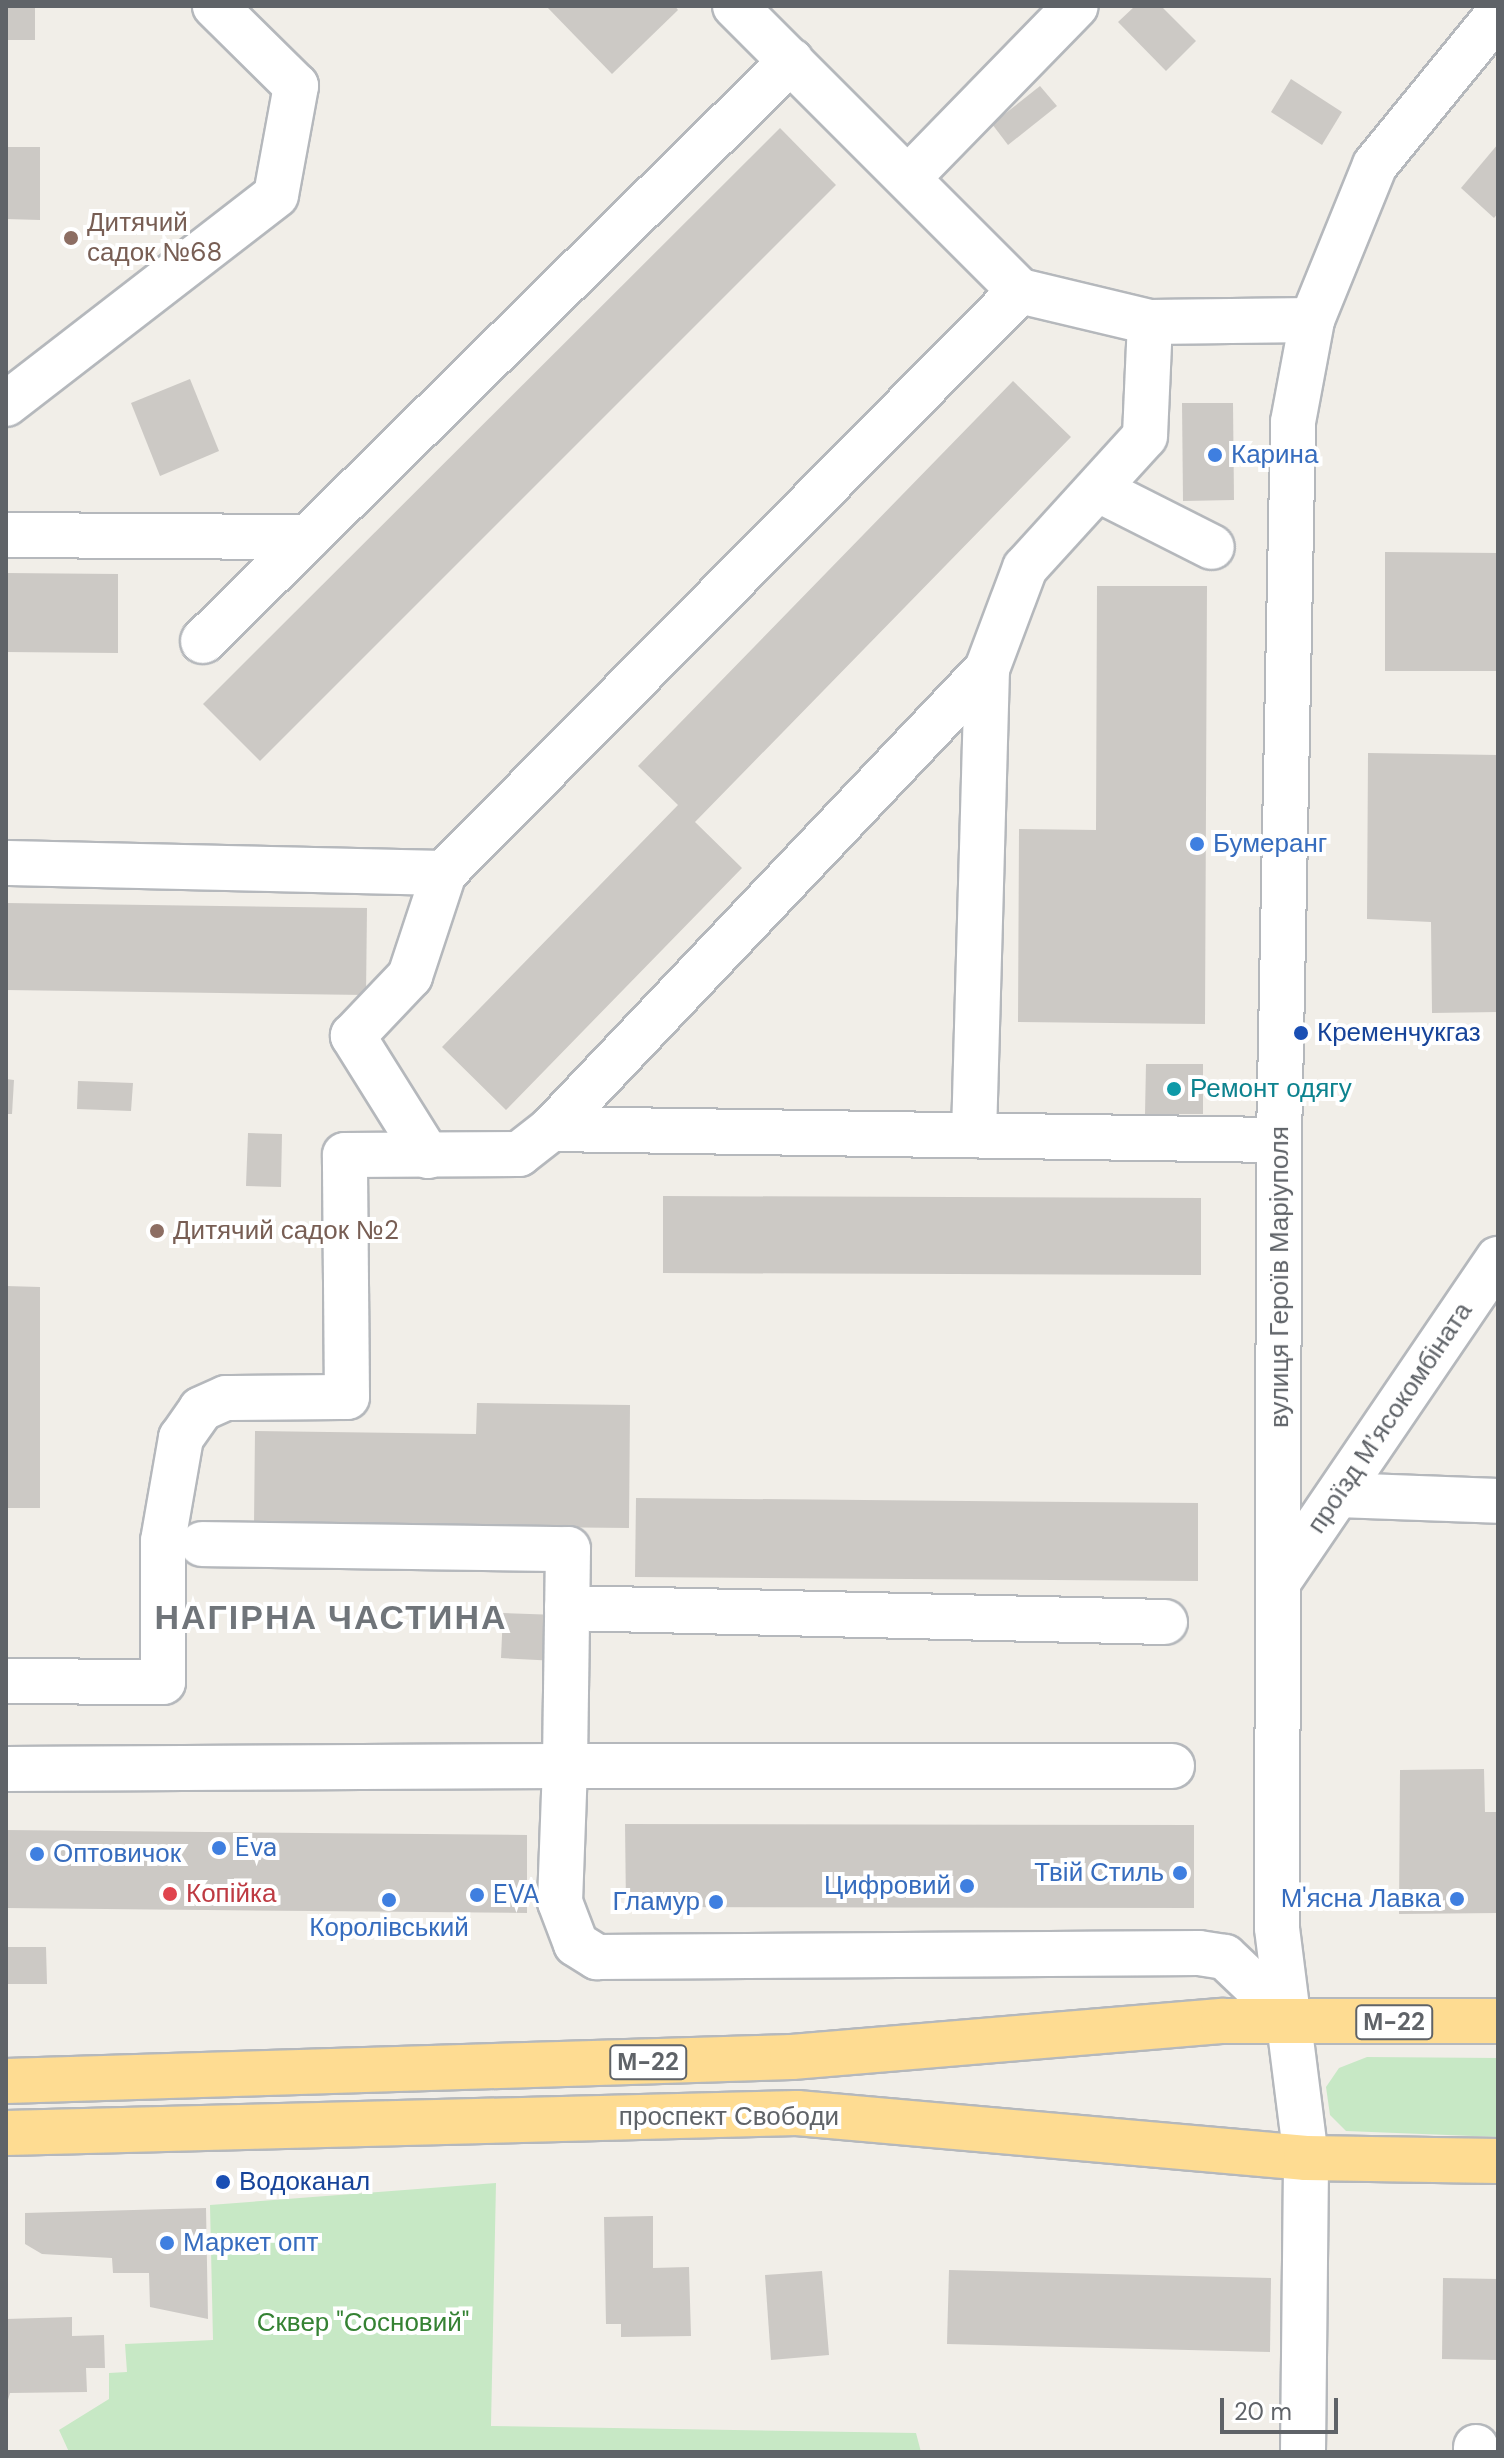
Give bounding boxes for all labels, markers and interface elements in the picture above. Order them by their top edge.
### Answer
place label: Дитячий садок №68 [87,207,222,268]
marker: Дитячий садок №68 [62,229,80,247]
place label: Карина [1231,439,1318,471]
marker: Карина [1206,446,1224,464]
place label: Бумеранг [1213,828,1327,860]
marker: Бумеранг [1188,835,1206,853]
place label: Кременчукгаз [1317,1017,1481,1049]
marker: Кременчукгаз [1292,1024,1310,1042]
place label: Ремонт одягу [1190,1073,1352,1105]
marker: Ремонт одягу [1165,1080,1183,1098]
street label: вулиця Героїв Маріуполя [1264,1126,1296,1428]
place label: Дитячий садок №2 [173,1215,399,1247]
marker: Дитячий садок №2 [148,1222,166,1240]
street label: проїзд Мʼясокомбіната [1301,1297,1479,1539]
district label: НАГІРНА ЧАСТИНА [154,1598,508,1638]
place label: Eva [235,1832,277,1864]
place label: Оптовичок [53,1838,181,1870]
marker: Eva [210,1839,228,1857]
marker: Оптовичок [28,1845,46,1863]
place label: Твій Стиль [1034,1857,1164,1889]
marker: Твій Стиль [1171,1864,1189,1882]
place label: Цифровий [824,1870,951,1902]
marker: Цифровий [958,1877,976,1895]
place label: Копійка [186,1878,276,1910]
place label: EVA [493,1879,540,1911]
place label: М'ясна Лавка [1281,1883,1441,1915]
marker: Копійка [161,1885,179,1903]
marker: EVA [468,1886,486,1904]
place label: Гламур [612,1886,700,1918]
marker: М'ясна Лавка [1448,1890,1466,1908]
marker: Королівський [380,1891,398,1909]
marker: Гламур [707,1893,725,1911]
place label: Королівський [309,1912,469,1944]
road number: М-22 [1354,2002,1434,2042]
road number: М-22 [608,2042,688,2082]
street label: проспект Свободи [619,2101,839,2133]
place label: Водоканал [239,2166,370,2198]
marker: Водоканал [214,2173,232,2191]
place label: Маркет опт [183,2227,318,2259]
marker: Маркет опт [158,2234,176,2252]
park label: Сквер "Сосновий" [257,2307,469,2339]
scale bar [1224,2382,1342,2432]
text: 20 m [1234,2396,1292,2427]

